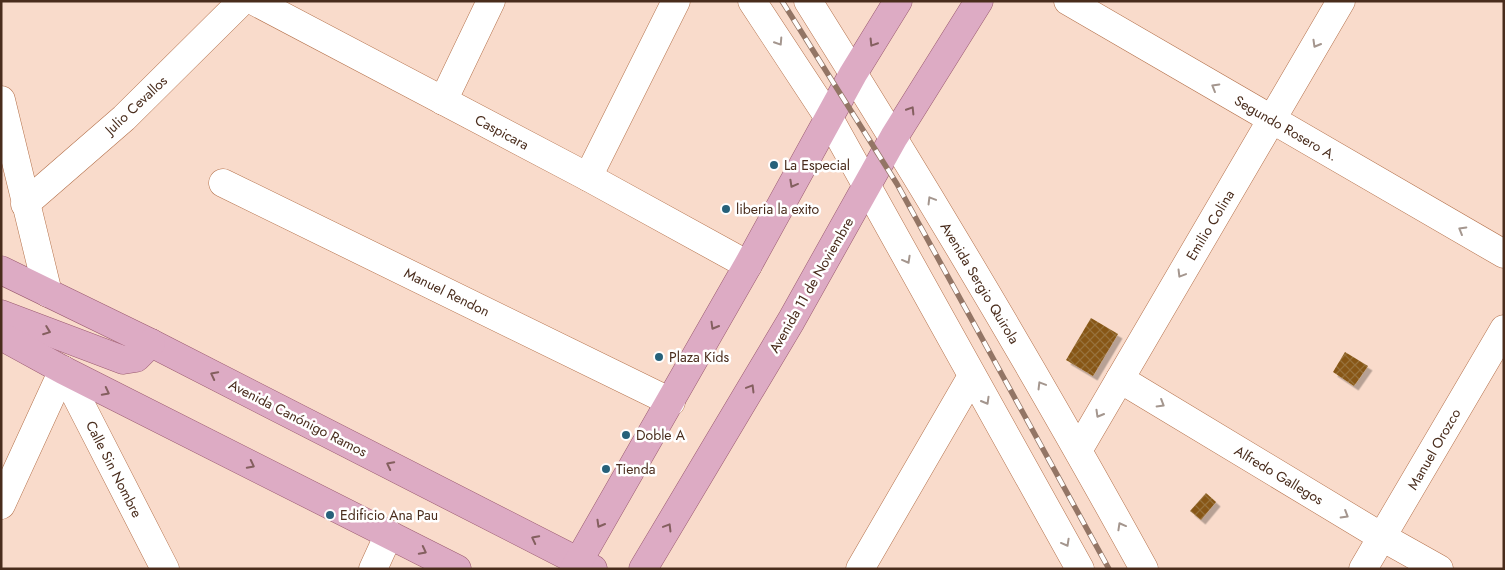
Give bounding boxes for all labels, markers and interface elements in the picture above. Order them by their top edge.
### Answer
one-way arrow [773,36,782,46]
one-way arrow [869,37,879,46]
one-way arrow [1313,38,1323,47]
street label: Julio Cevallos [99,71,172,140]
one-way arrow [1212,83,1221,93]
street label: Segundo Rosero A. [1231,90,1341,166]
one-way arrow [905,107,914,116]
street label: Caspicara [471,109,533,155]
place label: La Especial [784,155,850,175]
marker: La Especial [768,159,780,171]
one-way arrow [789,179,799,188]
street label: Emilio Colina [1181,186,1239,264]
one-way arrow [927,196,937,205]
place label: liberia la exito [736,199,819,219]
marker: liberia la exito [720,203,732,215]
street label: Avenida 11 de Noviembre [764,213,858,357]
street label: Avenida Sergio Quirola [936,218,1024,348]
one-way arrow [1458,226,1467,236]
one-way arrow [901,254,911,263]
street label: Manuel Rendon [401,263,493,321]
one-way arrow [1178,269,1188,278]
one-way arrow [710,321,720,330]
one-way arrow [42,325,51,336]
place label: Plaza Kids [669,347,730,367]
marker: Plaza Kids [653,351,665,363]
one-way arrow [211,371,220,381]
street label: Avenida Canónigo Ramos [226,374,371,462]
one-way arrow [1037,381,1047,390]
one-way arrow [745,384,755,393]
one-way arrow [101,386,110,396]
one-way arrow [980,396,990,405]
one-way arrow [1156,398,1165,408]
street label: Manuel Orozco [1403,404,1466,493]
one-way arrow [1095,409,1105,418]
street label: Calle Sin Nombre [81,417,147,521]
place label: Doble A [636,425,686,445]
marker: Doble A [620,429,632,441]
street label: Alfredo Gallegos [1231,441,1328,510]
one-way arrow [246,459,255,469]
place label: Tienda [616,459,655,479]
one-way arrow [386,461,395,471]
marker: Tienda [600,463,612,475]
place label: Edificio Ana Pau [340,505,438,525]
marker: Edificio Ana Pau [324,509,336,521]
one-way arrow [1340,509,1349,519]
one-way arrow [596,518,606,527]
one-way arrow [1117,522,1127,531]
one-way arrow [661,523,671,532]
one-way arrow [531,535,540,545]
one-way arrow [1060,538,1070,547]
one-way arrow [418,545,427,556]

